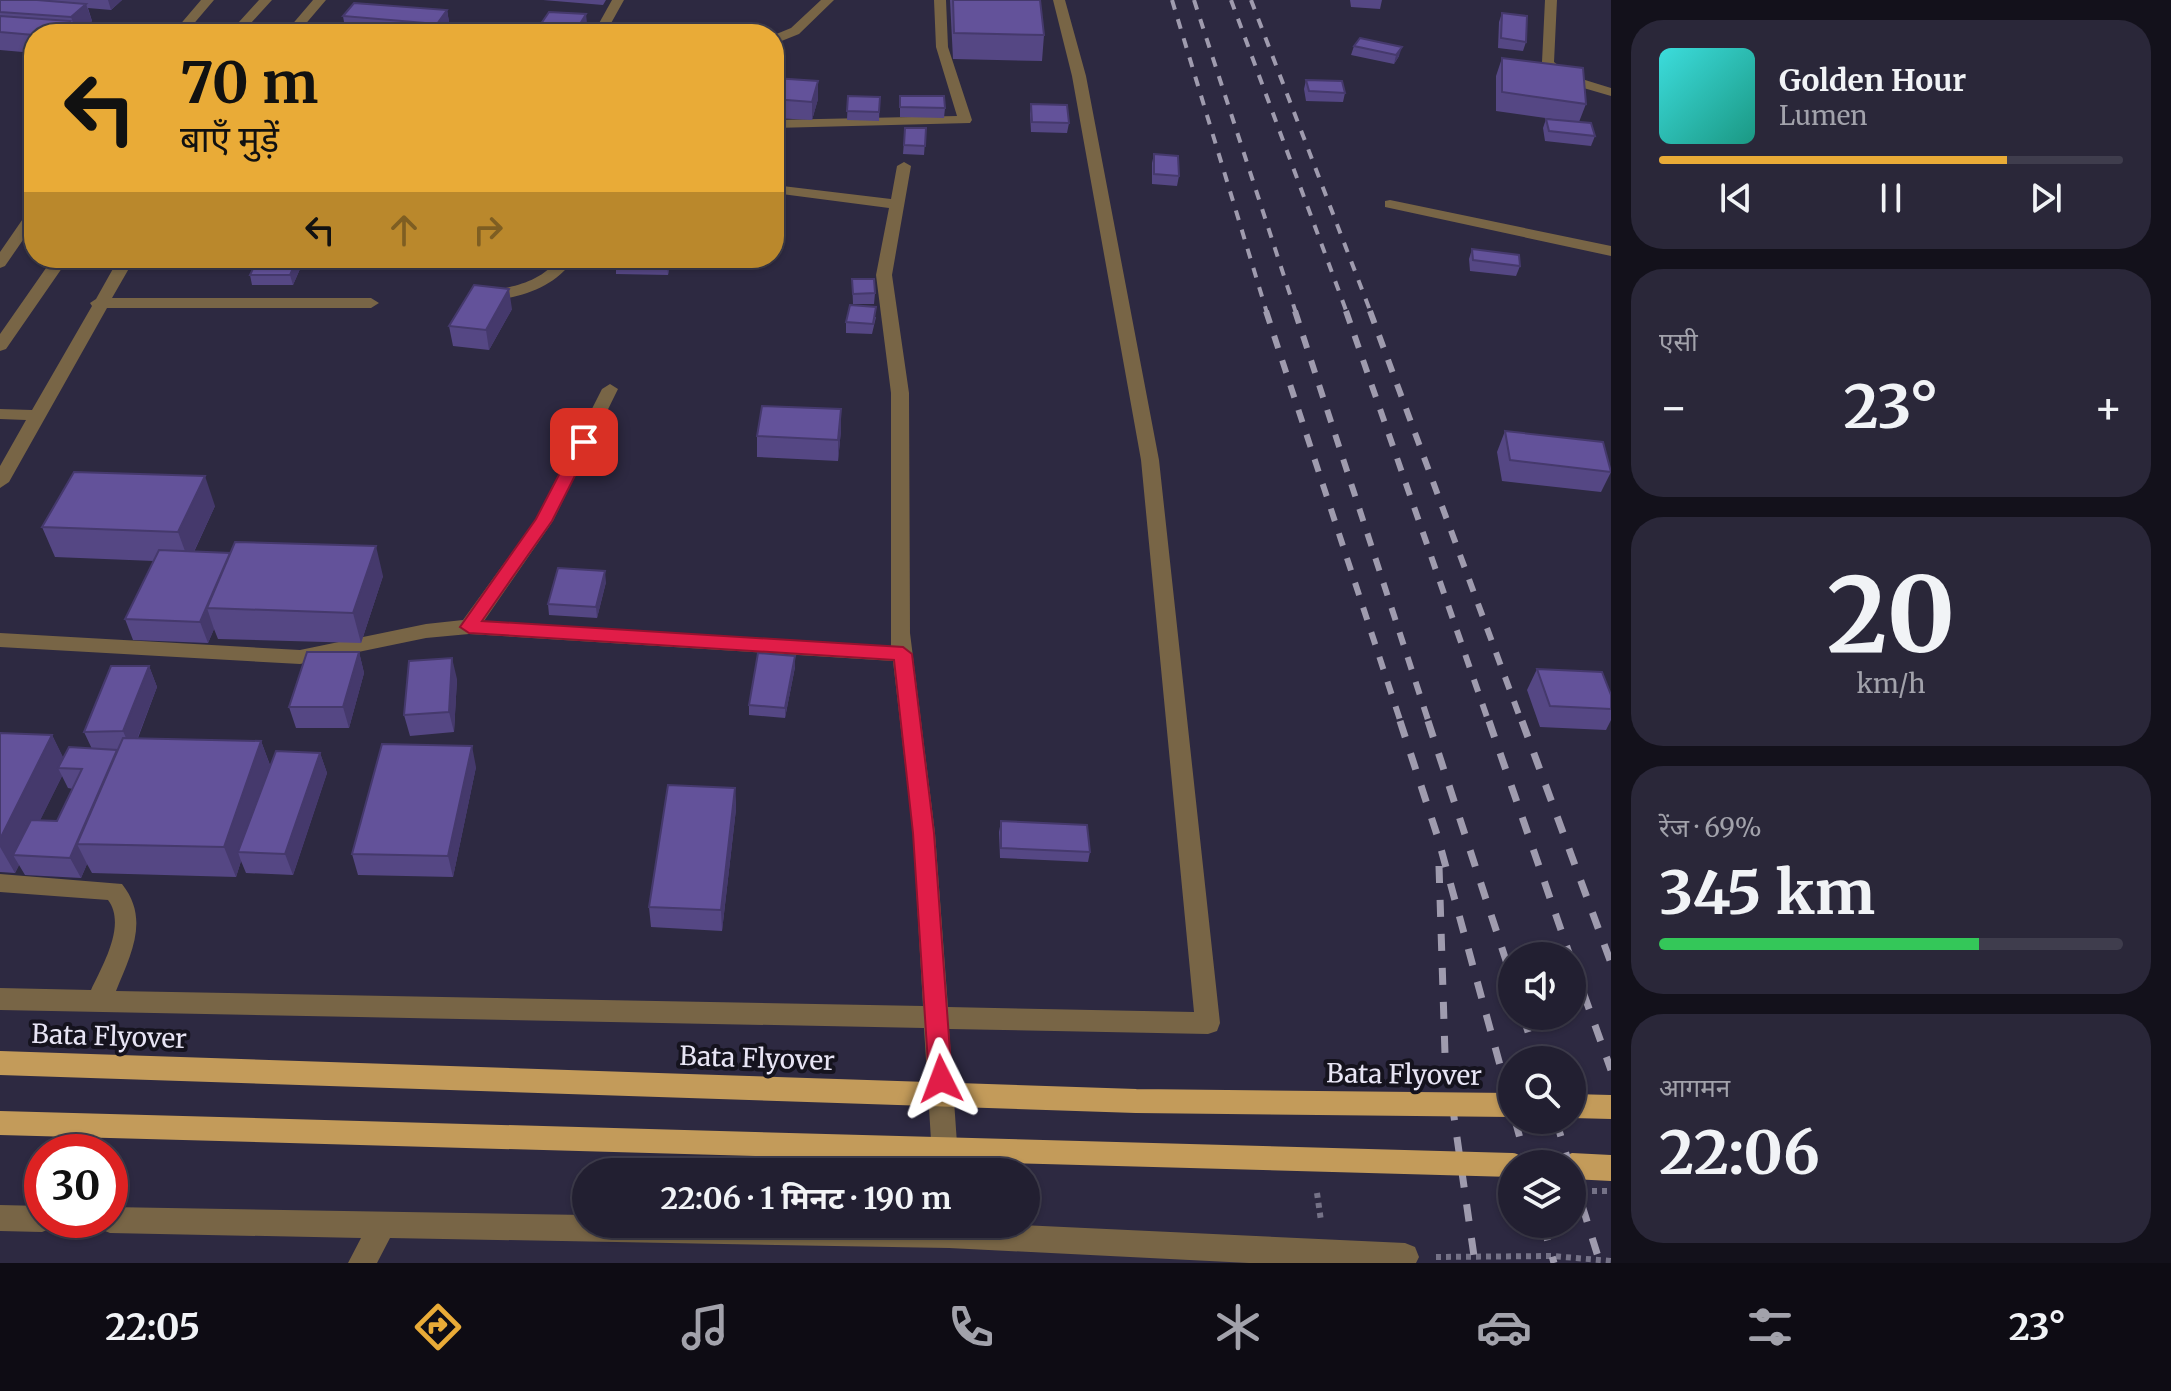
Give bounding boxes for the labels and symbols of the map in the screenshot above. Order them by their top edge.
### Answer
pin [550,408,618,476]
street label: Bata Flyover [31,1017,188,1055]
position arrow [899,1037,983,1121]
street label: Bata Flyover [679,1039,836,1077]
street label: Bata Flyover [1326,1056,1482,1092]
speed limit sign: 30 [24,1134,128,1238]

